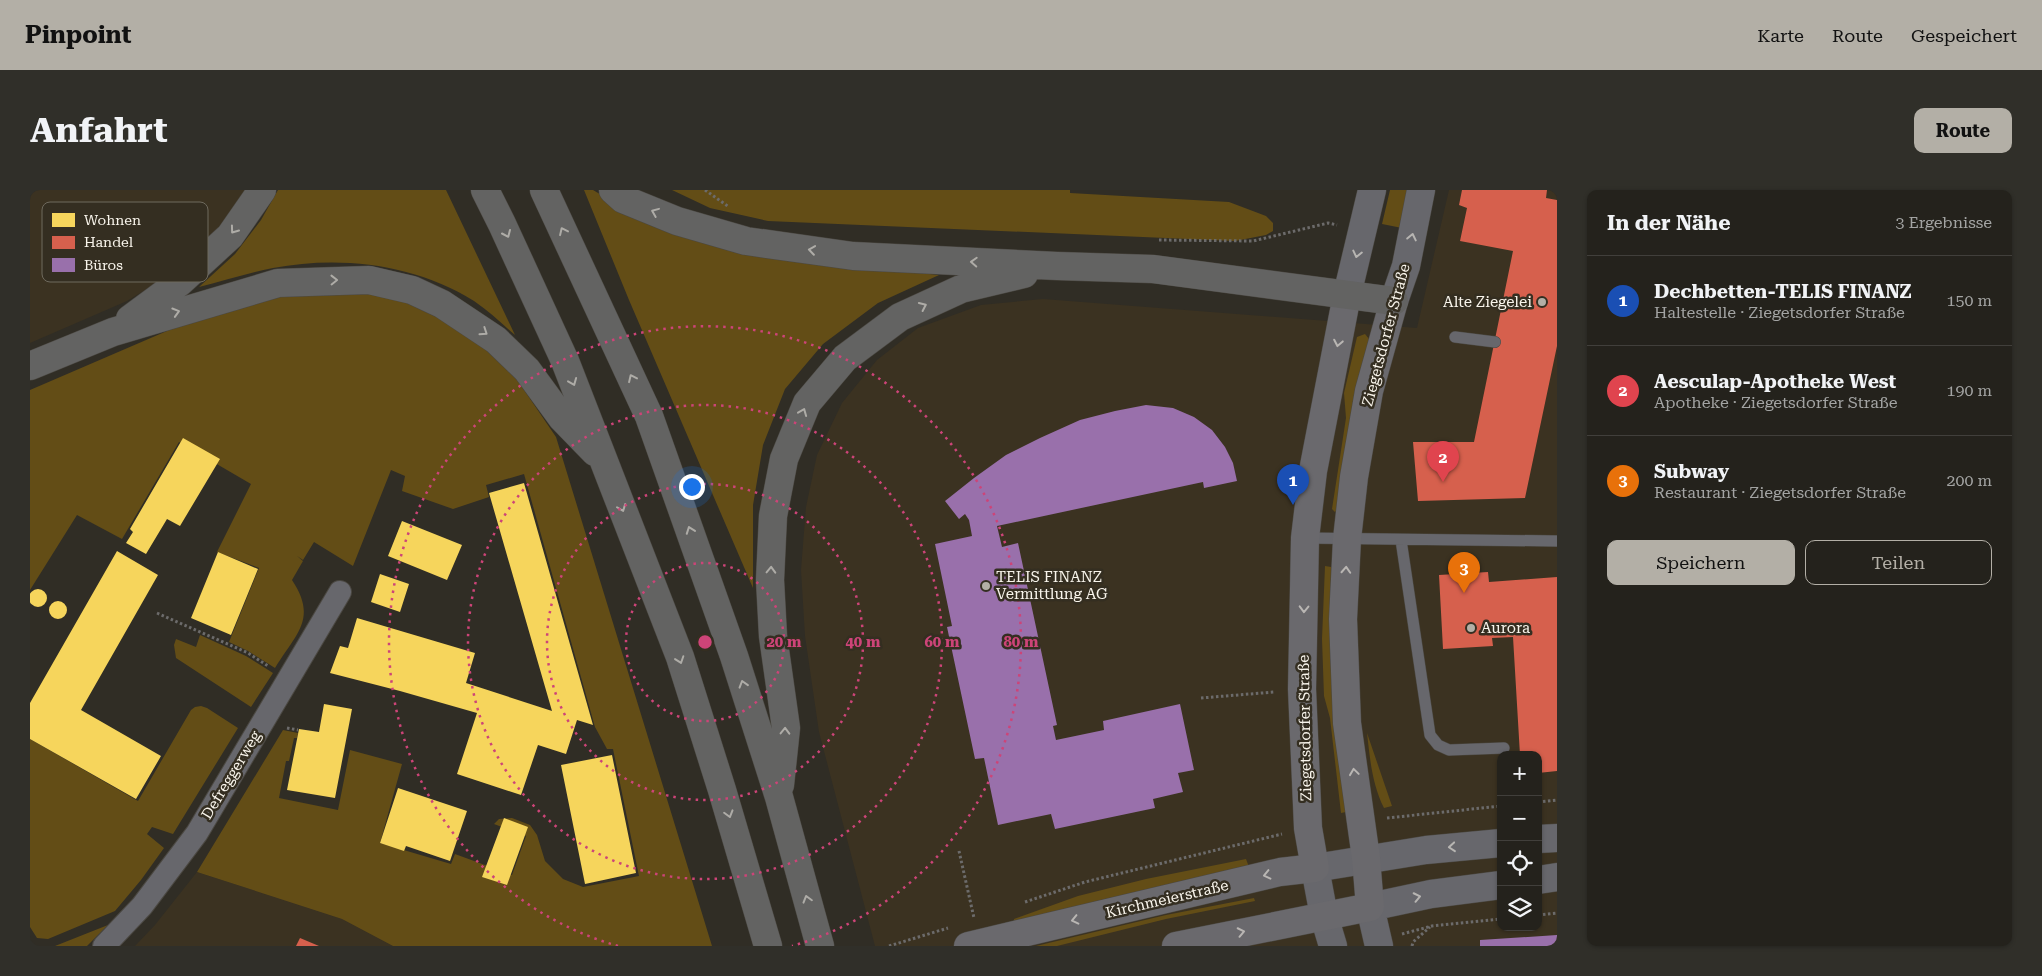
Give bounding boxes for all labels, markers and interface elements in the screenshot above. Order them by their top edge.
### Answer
text: Pinpoint [25,21,131,49]
text: Karte [1757,25,1804,46]
text: Route [1832,25,1883,46]
text: Gespeichert [1911,25,2017,46]
button: Route [1914,108,2012,153]
text: Anfahrt [30,110,168,151]
legend [42,202,208,282]
one-way arrow [651,208,659,218]
text: In der Nähe [1607,211,1730,235]
text: Wohnen [84,212,141,228]
text: 3 Ergebnisse [1895,213,1992,232]
one-way arrow [231,224,240,234]
one-way arrow [559,227,570,236]
one-way arrow [500,229,511,238]
one-way arrow [1406,233,1417,242]
text: Handel [84,234,134,250]
one-way arrow [807,246,816,256]
one-way arrow [1352,250,1363,259]
text: Büros [84,257,123,273]
one-way arrow [969,257,977,268]
street label: Ziegetsdorfer Straße [1358,262,1414,408]
one-way arrow [331,275,339,285]
text: Dechbetten-TELIS FINANZ [1654,280,1912,303]
text: 1 [1619,291,1627,310]
text: 150 m [1946,291,1992,310]
place label: Alte Ziegelei [1443,293,1532,311]
marker: Alte Ziegelei [1536,296,1548,308]
one-way arrow [918,302,927,313]
text: Haltestelle · Ziegetsdorfer Straße [1654,303,1905,322]
one-way arrow [172,308,180,318]
one-way arrow [478,326,488,335]
one-way arrow [1333,338,1343,347]
text: Aesculap-Apotheke West [1654,370,1896,393]
one-way arrow [628,375,638,384]
one-way arrow [567,377,577,386]
text: 2 [1619,381,1627,400]
text: 190 m [1946,381,1992,400]
text: Apotheke · Ziegetsdorfer Straße [1654,393,1898,412]
one-way arrow [797,408,807,417]
pin: 2 [1427,441,1459,482]
text: Subway [1654,460,1729,483]
pin: 1 [1277,464,1309,505]
text: 3 [1619,471,1627,490]
text: 200 m [1946,471,1992,490]
your location [679,474,705,500]
text: Restaurant · Ziegetsdorfer Straße [1654,483,1906,502]
one-way arrow [616,503,627,512]
one-way arrow [686,526,696,535]
button: Speichern [1607,540,1795,585]
button: Teilen [1805,540,1992,585]
pin: 3 [1448,552,1480,593]
one-way arrow [765,565,776,573]
one-way arrow [1340,566,1351,574]
place label: TELIS FINANZ Vermittlung AG [996,568,1108,603]
marker: TELIS FINANZ Vermittlung AG [980,580,992,592]
one-way arrow [1299,605,1309,613]
place label: Aurora [1481,619,1530,637]
marker: Aurora [1465,622,1477,634]
centre of rings [696,633,714,651]
text: 20 m [766,633,802,651]
text: 40 m [845,633,881,651]
text: 60 m [924,633,960,651]
text: 80 m [1003,633,1039,651]
street label: Ziegetsdorfer Straße [1295,654,1315,802]
one-way arrow [675,655,685,663]
one-way arrow [739,680,749,688]
street label: Defreggerweg [198,727,265,823]
one-way arrow [780,727,790,734]
map controls [1497,751,1542,931]
button: + [1497,751,1542,796]
one-way arrow [1349,768,1359,776]
button: − [1497,796,1542,841]
one-way arrow [724,810,734,818]
button: locate [1497,841,1542,886]
one-way arrow [1448,842,1456,853]
one-way arrow [1263,869,1271,880]
street label: Kirchmeierstraße [1104,876,1230,922]
button: layers [1497,886,1542,931]
one-way arrow [1413,892,1422,903]
one-way arrow [803,895,813,904]
one-way arrow [1070,914,1079,925]
one-way arrow [1237,927,1246,938]

